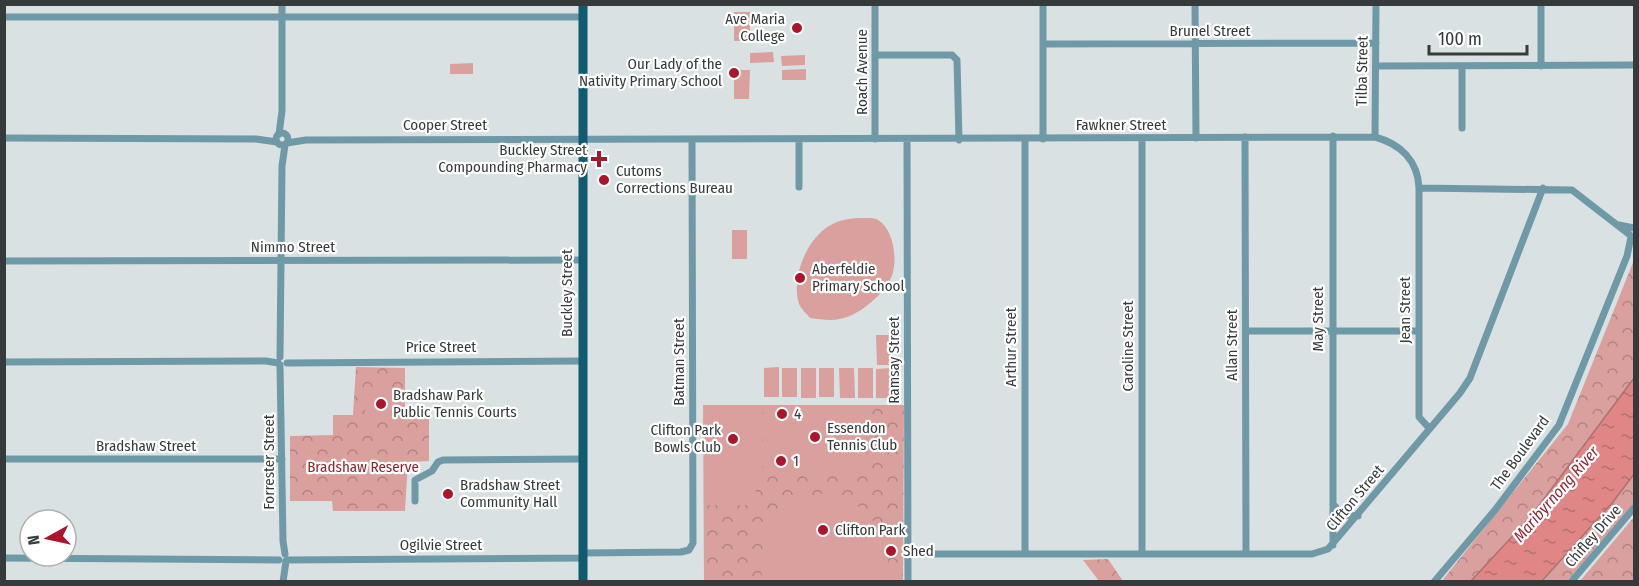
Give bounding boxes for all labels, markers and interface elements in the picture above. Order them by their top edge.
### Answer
place label: Ave Maria College [725,10,785,45]
scale bar [1429,18,1526,56]
marker: Ave Maria College [790,21,804,35]
street label: Brunel Street [1170,22,1251,40]
text: 100 m [1438,28,1482,50]
street label: Roach Avenue [853,29,871,115]
street label: Tilba Street [1352,36,1372,106]
place label: Our Lady of the Nativity Primary School [579,55,722,90]
marker: Our Lady of the Nativity Primary School [727,66,741,80]
street label: Cooper Street [403,116,487,134]
street label: Fawkner Street [1076,116,1166,134]
place label: Buckley Street Compounding Pharmacy [438,141,587,176]
marker: Buckley Street Compounding Pharmacy [592,152,606,166]
place label: Cutoms Corrections Bureau [616,162,733,197]
marker: Cutoms Corrections Bureau [597,173,611,187]
street label: Nimmo Street [251,238,335,256]
street label: Buckley Street [558,249,576,337]
place label: Aberfeldie Primary School [812,260,904,295]
marker: Aberfeldie Primary School [793,271,807,285]
street label: Jean Street [1396,276,1414,344]
street label: May Street [1309,286,1327,351]
street label: Caroline Street [1119,300,1137,392]
street label: Arthur Street [1002,307,1020,387]
street label: Allan Street [1223,309,1241,381]
street label: Ramsay Street [885,316,903,404]
street label: Batman Street [670,318,688,406]
street label: Price Street [406,338,476,356]
place label: Bradshaw Park Public Tennis Courts [393,386,517,421]
marker: Bradshaw Park Public Tennis Courts [374,397,388,411]
place label: 4 [794,405,801,423]
marker: 4 [775,407,789,421]
street label: The Boulevard [1487,412,1553,494]
street label: Forrester Street [260,414,278,510]
place label: Essendon Tennis Club [827,419,897,454]
place label: Clifton Park Bowls Club [651,421,721,456]
marker: Essendon Tennis Club [808,430,822,444]
marker: Clifton Park Bowls Club [726,432,740,446]
street label: Bradshaw Street [96,437,196,455]
water label: Maribyrnong River [1509,442,1603,546]
place label: 1 [793,452,799,470]
marker: 1 [774,454,788,468]
park label: Bradshaw Reserve [307,458,419,476]
street label: Clifton Street [1322,461,1388,535]
place label: Bradshaw Street Community Hall [460,476,560,511]
marker: Bradshaw Street Community Hall [441,487,455,501]
street label: Chifley Drive [1561,501,1625,571]
north arrow [18,508,78,568]
place label: Clifton Park [835,521,905,539]
marker: Clifton Park [816,523,830,537]
text: N [24,534,44,546]
street label: Ogilvie Street [400,536,482,554]
place label: Shed [903,542,934,560]
marker: Shed [884,544,898,558]

